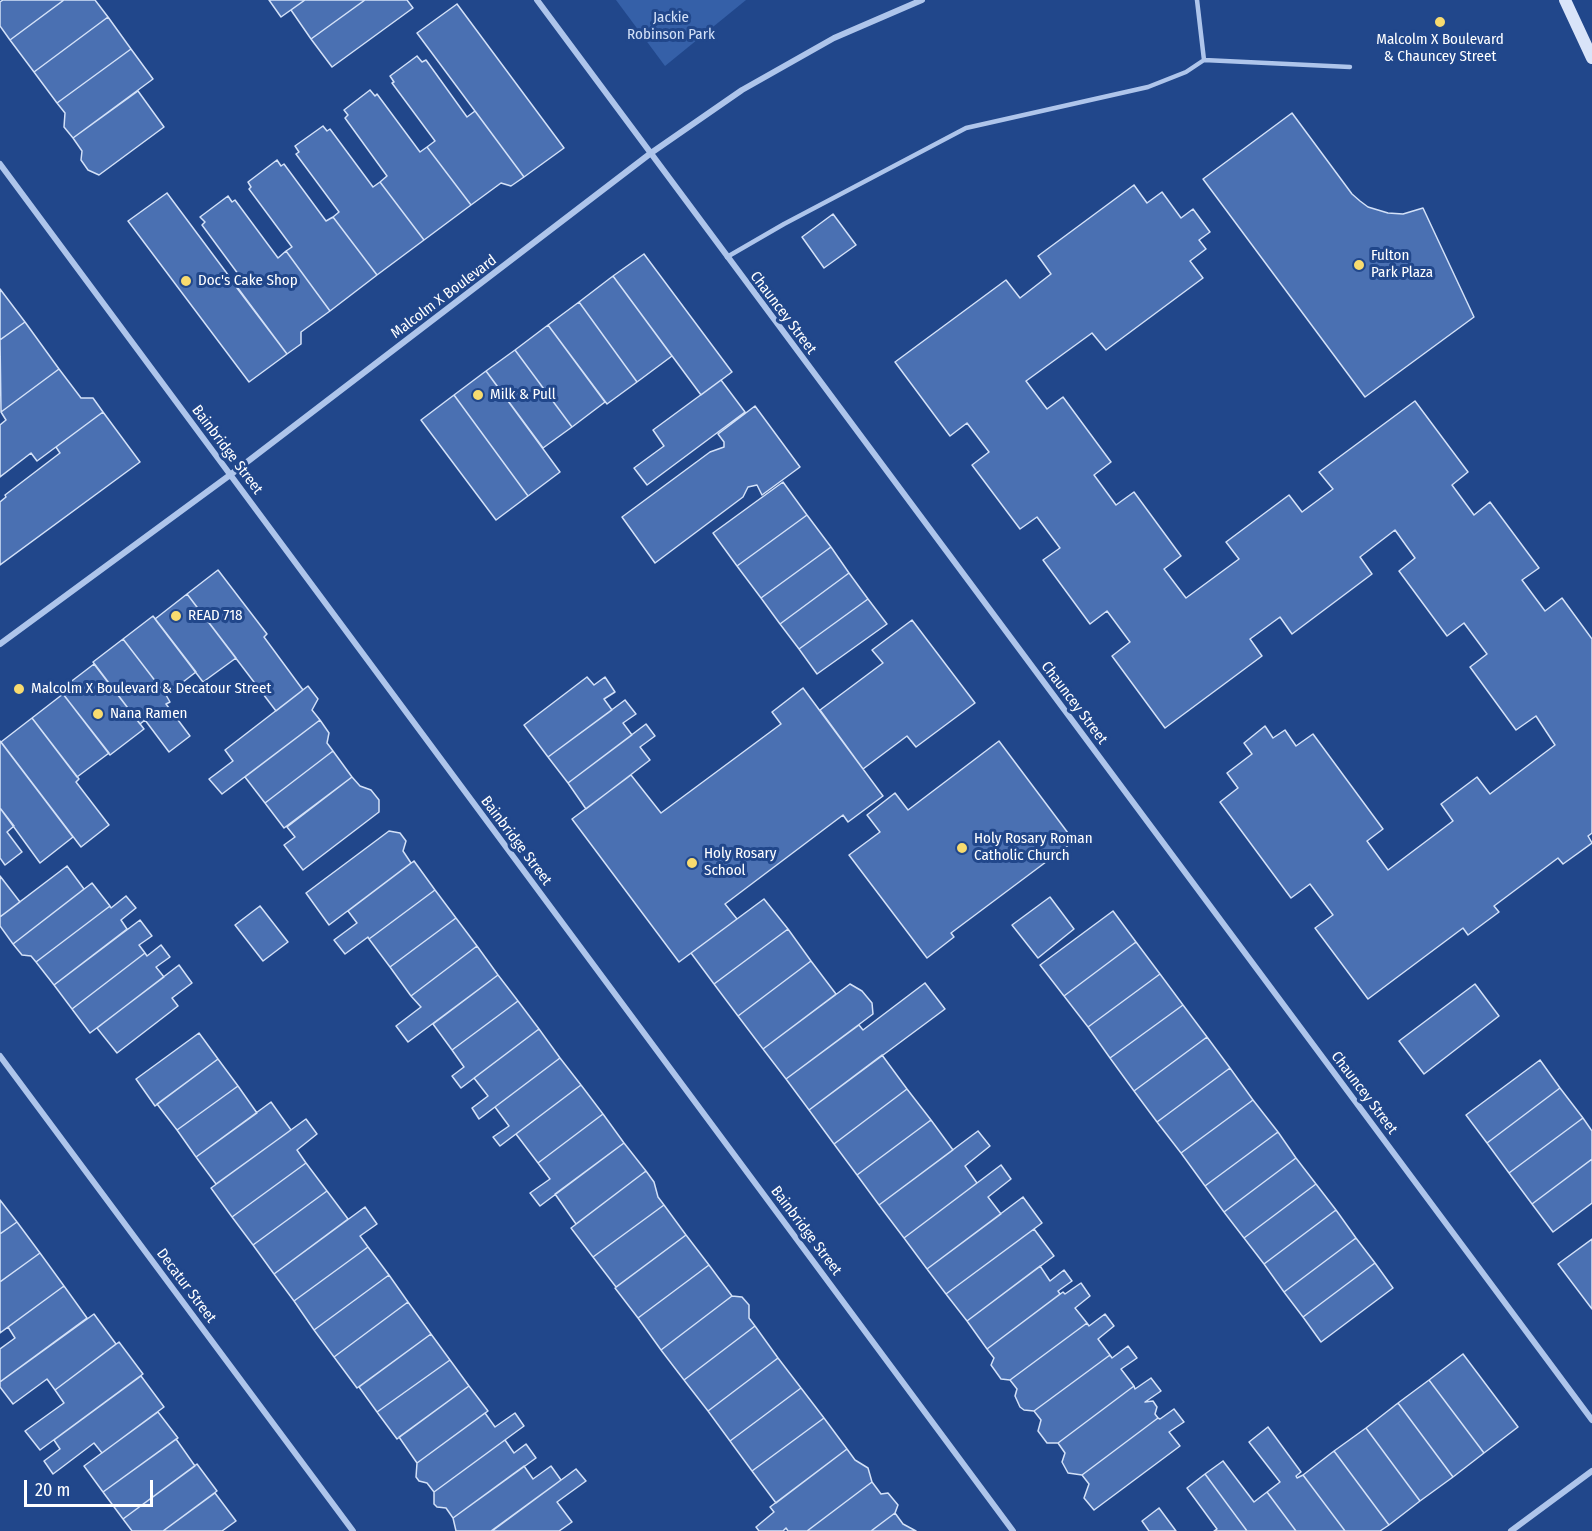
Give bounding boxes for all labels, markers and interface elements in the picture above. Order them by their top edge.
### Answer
park label: Jackie Robinson Park [627,9,715,44]
marker: Malcolm X Boulevard & Chauncey Street [1433,15,1447,29]
place label: Malcolm X Boulevard & Chauncey Street [1376,31,1504,66]
place label: Fulton Park Plaza [1371,247,1433,282]
street label: Malcolm X Boulevard [388,251,500,343]
marker: Fulton Park Plaza [1352,258,1366,272]
street label: Chauncey Street [746,268,820,358]
place label: Doc's Cake Shop [198,272,298,290]
marker: Doc's Cake Shop [179,274,193,288]
place label: Milk & Pull [490,386,556,404]
marker: Milk & Pull [471,388,485,402]
street label: Bainbridge Street [188,402,266,498]
place label: READ 718 [188,607,243,625]
marker: READ 718 [169,609,183,623]
street label: Chauncey Street [1037,658,1111,748]
place label: Malcolm X Boulevard & Decatour Street [31,680,271,698]
marker: Malcolm X Boulevard & Decatour Street [12,682,26,696]
place label: Nana Ramen [110,705,187,723]
marker: Nana Ramen [91,707,105,721]
street label: Bainbridge Street [477,793,555,889]
place label: Holy Rosary Roman Catholic Church [974,830,1093,865]
marker: Holy Rosary Roman Catholic Church [955,841,969,855]
place label: Holy Rosary School [704,845,776,880]
marker: Holy Rosary School [685,856,699,870]
street label: Chauncey Street [1327,1048,1401,1138]
street label: Bainbridge Street [767,1183,845,1279]
street label: Decatur Street [152,1245,220,1327]
scale bar [27,1468,156,1506]
text: 20 m [35,1479,70,1501]

